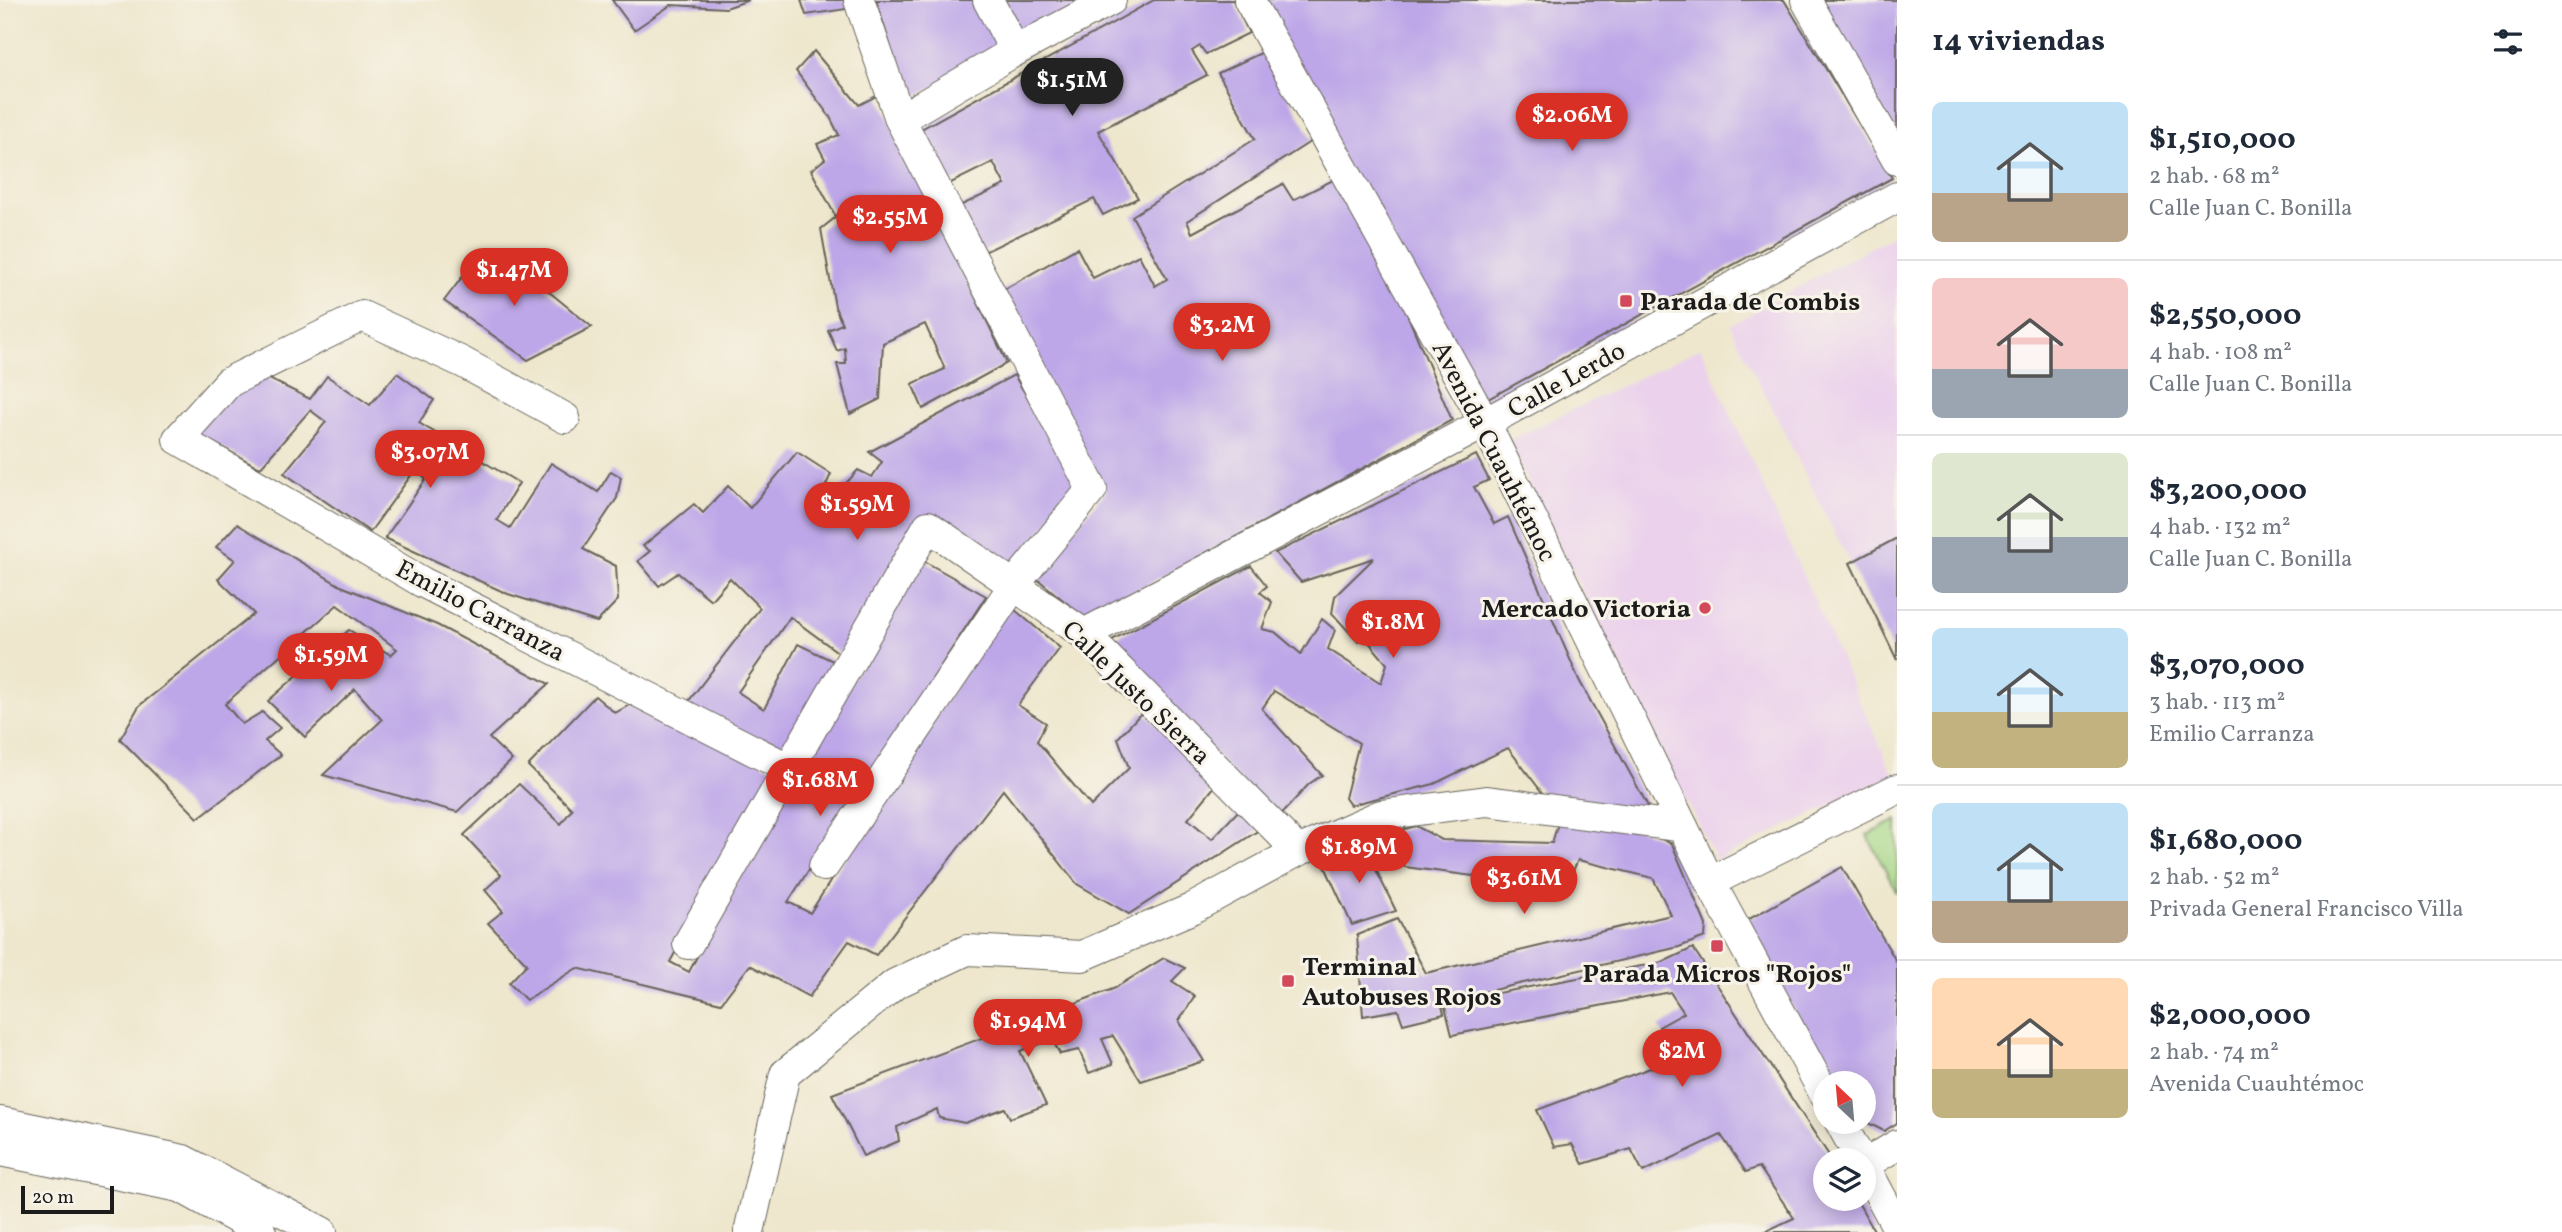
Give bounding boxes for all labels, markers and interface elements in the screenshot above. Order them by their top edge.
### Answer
text: 14 viviendas [1932,21,2105,63]
icon: filters [2489,23,2527,61]
pin: $1.51M [1015,58,1129,118]
text: $1.51M [1037,65,1107,97]
pin: $2.06M [1515,94,1629,153]
text: $2.06M [1532,100,1612,132]
text: $1,510,000 [2149,119,2296,161]
icon: home [1988,130,2072,214]
text: 2 hab. · 68 m² [2149,161,2279,193]
text: Calle Juan C. Bonilla [2149,193,2353,225]
pin: $2.55M [833,196,947,255]
text: $2.55M [852,202,928,234]
pin: $1.47M [457,248,571,308]
text: $1.47M [476,255,552,287]
place label: Parada de Combis [1640,285,1860,321]
marker: Parada de Combis [1618,293,1634,309]
text: $2,550,000 [2149,295,2301,337]
pin: $3.2M [1173,304,1271,363]
icon: home [1988,306,2072,390]
text: $3.2M [1189,310,1255,342]
street label: Calle Lerdo [1502,334,1632,428]
street label: Avenida Cuauhtémoc [1422,335,1564,568]
text: 4 hab. · 108 m² [2149,337,2292,369]
text: Calle Juan C. Bonilla [2149,369,2353,401]
pin: $3.07M [373,430,487,490]
text: $3.07M [391,437,469,469]
text: $3,200,000 [2149,470,2307,512]
icon: home [1988,481,2072,565]
pin: $1.59M [800,482,914,542]
text: $1.59M [820,489,894,521]
text: 4 hab. · 132 m² [2149,512,2291,544]
text: Calle Juan C. Bonilla [2149,544,2353,576]
street label: Emilio Carranza [389,552,571,672]
place label: Mercado Victoria [1481,592,1691,628]
pin: $1.8M [1344,600,1442,660]
marker: Mercado Victoria [1697,600,1713,616]
text: $1.8M [1361,607,1425,639]
street label: Calle Justo Sierra [1053,613,1218,774]
pin: $1.59M [274,634,388,693]
text: $1.59M [294,640,368,672]
text: $3,070,000 [2149,645,2305,687]
icon: home [1988,656,2072,740]
text: 3 hab. · 113 m² [2149,687,2285,719]
text: Emilio Carranza [2149,719,2315,751]
pin: $1.68M [763,758,877,818]
text: $1.68M [782,765,858,797]
text: $1,680,000 [2149,820,2302,862]
pin: $1.89M [1302,826,1416,885]
icon: home [1988,831,2072,915]
text: $1.89M [1321,832,1397,864]
pin: $3.61M [1467,856,1581,916]
text: 2 hab. · 52 m² [2149,862,2279,894]
text: $3.61M [1486,863,1562,895]
text: Privada General Francisco Villa [2149,894,2464,926]
marker: Parada Micros "Rojos" [1709,938,1725,954]
place label: Terminal Autobuses Rojos [1302,950,1501,1016]
place label: Parada Micros "Rojos" [1583,957,1851,993]
marker: Terminal Autobuses Rojos [1280,973,1296,989]
text: $2,000,000 [2149,995,2311,1037]
pin: $1.94M [971,1000,1085,1059]
text: $1.94M [989,1006,1067,1038]
icon: home [1988,1006,2072,1090]
pin: $2M [1648,1030,1716,1089]
text: $2M [1658,1036,1706,1068]
text: 2 hab. · 74 m² [2149,1037,2279,1069]
text: Avenida Cuauhtémoc [2149,1069,2364,1101]
north arrow [1813,1071,1876,1134]
map controls [1813,1071,1876,1211]
button: layers [1813,1148,1876,1211]
scale bar [21,1183,114,1215]
text: 20 m [32,1185,74,1211]

